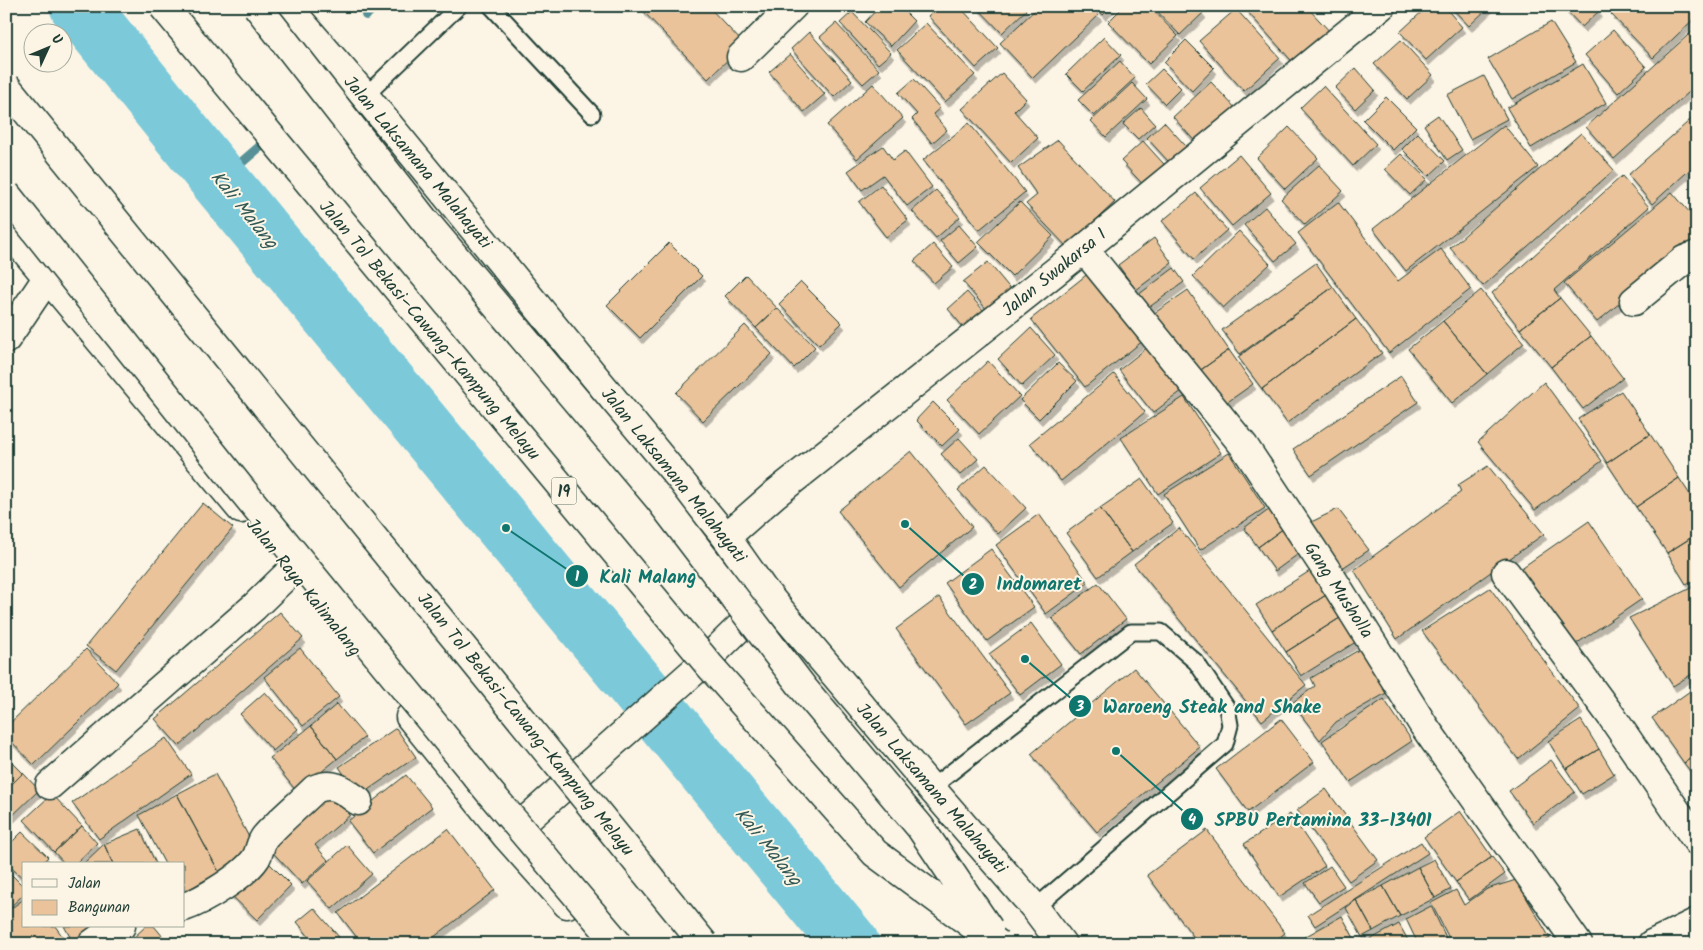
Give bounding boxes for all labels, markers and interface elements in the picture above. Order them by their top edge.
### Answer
north arrow [22,22,72,72]
text: U [46,29,68,51]
street label: Jalan Laksamana Malahayati [335,70,499,257]
water label: Kali Malang [202,164,285,257]
street label: Jalan Tol Bekasi–Cawang–Kampung Melayu [311,194,547,468]
street label: Jalan Swakarsa I [996,221,1114,325]
street label: Jalan Laksamana Malahayati [593,382,753,571]
road number: 19 [552,478,576,504]
street label: Jalan Raya Kalimalang [238,512,368,664]
street label: Gang Musholla [1296,537,1380,645]
callout: Kali Malang [565,559,707,593]
text: Kali Malang [600,563,696,593]
text: 1 [575,565,580,589]
callout: Indomaret [961,567,1091,601]
text: Indomaret [996,570,1082,600]
text: 2 [969,573,978,597]
street label: Jalan Tol Bekasi–Cawang–Kampung Melayu [409,587,641,864]
callout: Waroeng Steak and Shake [1068,689,1331,723]
text: Waroeng Steak and Shake [1103,693,1321,723]
text: 3 [1075,695,1084,719]
street label: Jalan Laksamana Malahayati [848,697,1014,882]
water label: Kali Malang [726,801,809,894]
callout: SPBU Pertamina 33-13401 [1179,802,1441,836]
text: SPBU Pertamina 33-13401 [1214,806,1432,836]
text: 4 [1188,808,1196,832]
legend [22,862,185,928]
text: Jalan [68,872,101,896]
text: Bangunan [68,896,130,920]

